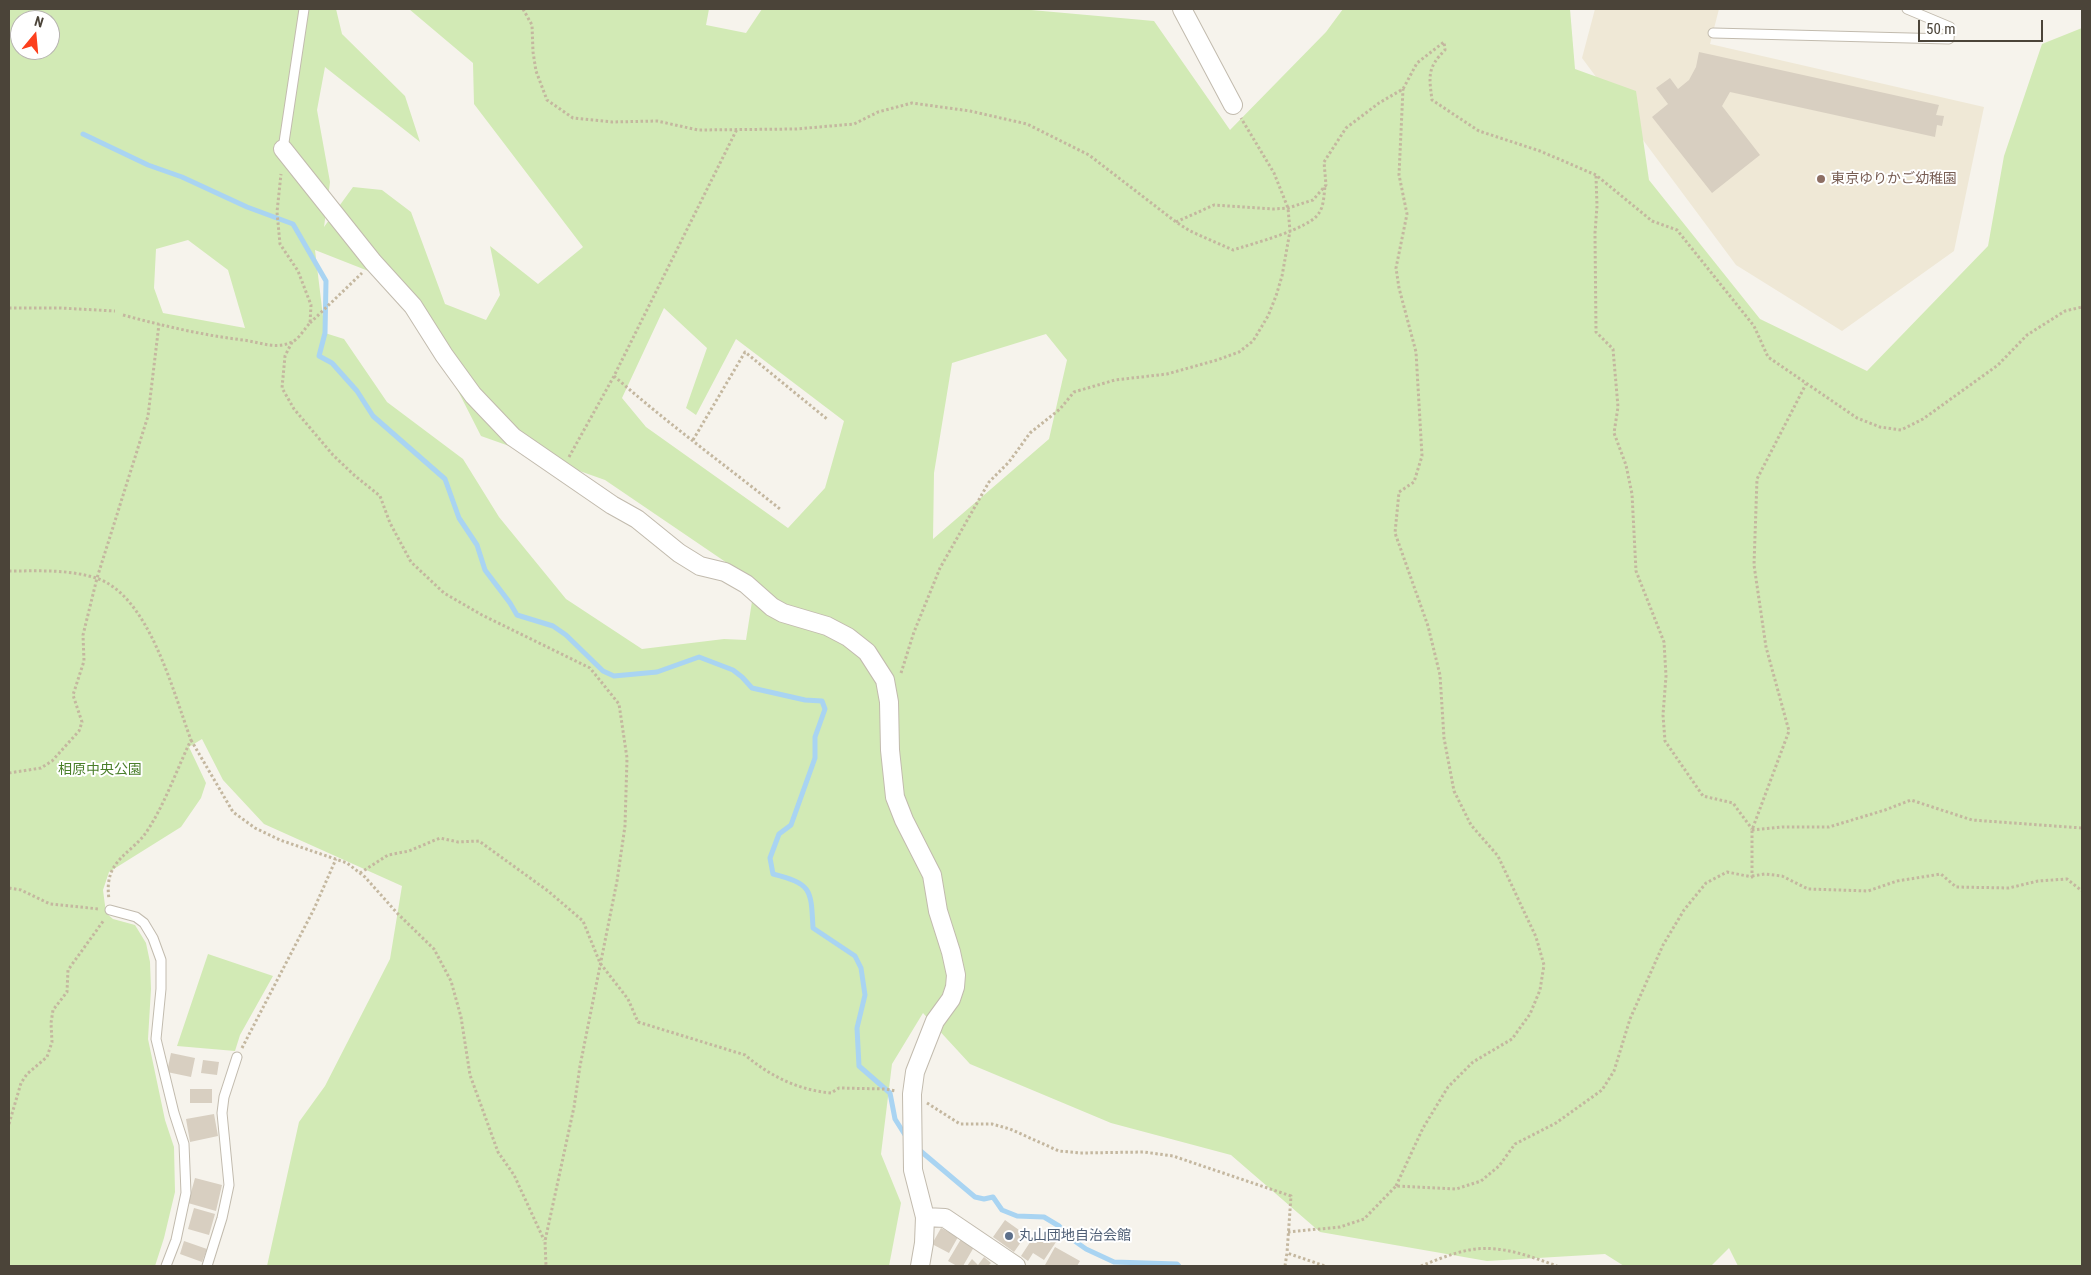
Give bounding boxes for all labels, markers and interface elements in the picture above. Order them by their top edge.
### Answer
north arrow [10,10,60,60]
scale bar [1921,10,2046,42]
text: N [33,13,46,31]
text: 50 m [1926,20,1956,38]
place label: 東京ゆりかご幼稚園 [1831,171,1957,187]
marker: 東京ゆりかご幼稚園 [1815,173,1827,185]
park label: 相原中央公園 [58,762,142,778]
place label: 丸山団地自治会館 [1019,1228,1131,1244]
marker: 丸山団地自治会館 [1003,1230,1015,1242]

